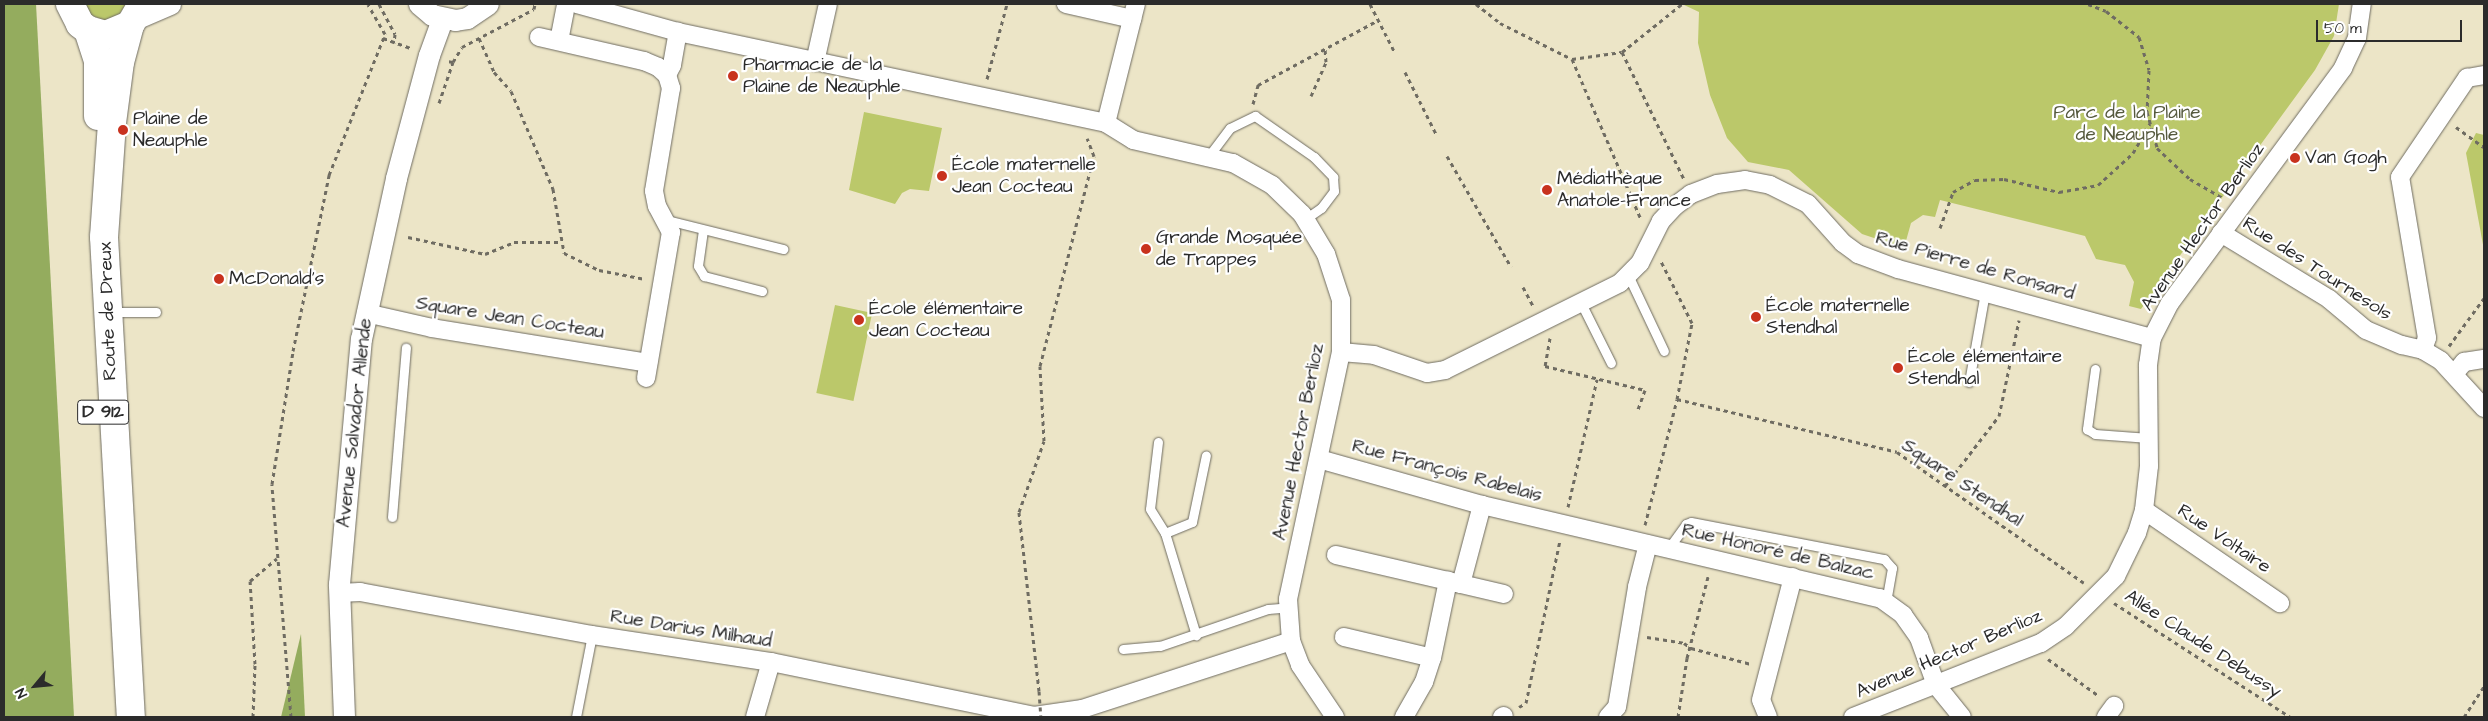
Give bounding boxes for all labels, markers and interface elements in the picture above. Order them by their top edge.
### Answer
scale bar [2318,10,2464,42]
text: 50 m [2324,18,2362,39]
place label: Pharmacie de la Plaine de Neauphle [743,54,900,98]
marker: Pharmacie de la Plaine de Neauphle [727,70,739,82]
park label: Parc de la Plaine de Neauphle [2053,102,2201,146]
place label: Plaine de Neauphle [133,108,208,152]
marker: Plaine de Neauphle [117,124,129,136]
street label: Avenue Hector Berlioz [2136,139,2270,315]
place label: Van Gogh [2305,147,2387,169]
marker: Van Gogh [2289,152,2301,164]
place label: École maternelle Jean Cocteau [952,154,1096,198]
place label: Médiathèque Anatole-France [1557,168,1691,212]
marker: École maternelle Jean Cocteau [936,170,948,182]
marker: Médiathèque Anatole-France [1541,184,1553,196]
street label: Rue des Tournesols [2238,212,2396,326]
place label: Grande Mosquée de Trappes [1156,227,1302,271]
street label: Rue Pierre de Ronsard [1873,227,2077,305]
street label: Route de Dreux [94,241,122,381]
marker: Grande Mosquée de Trappes [1140,243,1152,255]
place label: McDonald's [229,268,324,290]
marker: McDonald's [213,273,225,285]
street label: Square Jean Cocteau [414,292,606,344]
place label: École maternelle Stendhal [1766,295,1910,339]
place label: École élémentaire Jean Cocteau [869,298,1023,342]
marker: École maternelle Stendhal [1750,311,1762,323]
marker: École élémentaire Jean Cocteau [853,314,865,326]
street label: Avenue Salvador Allende [333,317,377,529]
street label: Avenue Hector Berlioz [1269,342,1329,542]
place label: École élémentaire Stendhal [1908,346,2062,390]
marker: École élémentaire Stendhal [1892,362,1904,374]
road number: D 912 [77,397,129,428]
street label: Square Stendhal [1897,434,2027,532]
street label: Rue François Rabelais [1349,435,1545,507]
street label: Rue Voltaire [2173,499,2275,579]
street label: Rue Honoré de Balzac [1680,519,1876,585]
street label: Allée Claude Debussy [2120,585,2286,703]
street label: Avenue Hector Berlioz [1853,604,2045,704]
street label: Rue Darius Milhaud [609,605,773,653]
north arrow [10,661,60,711]
text: N [11,684,33,702]

